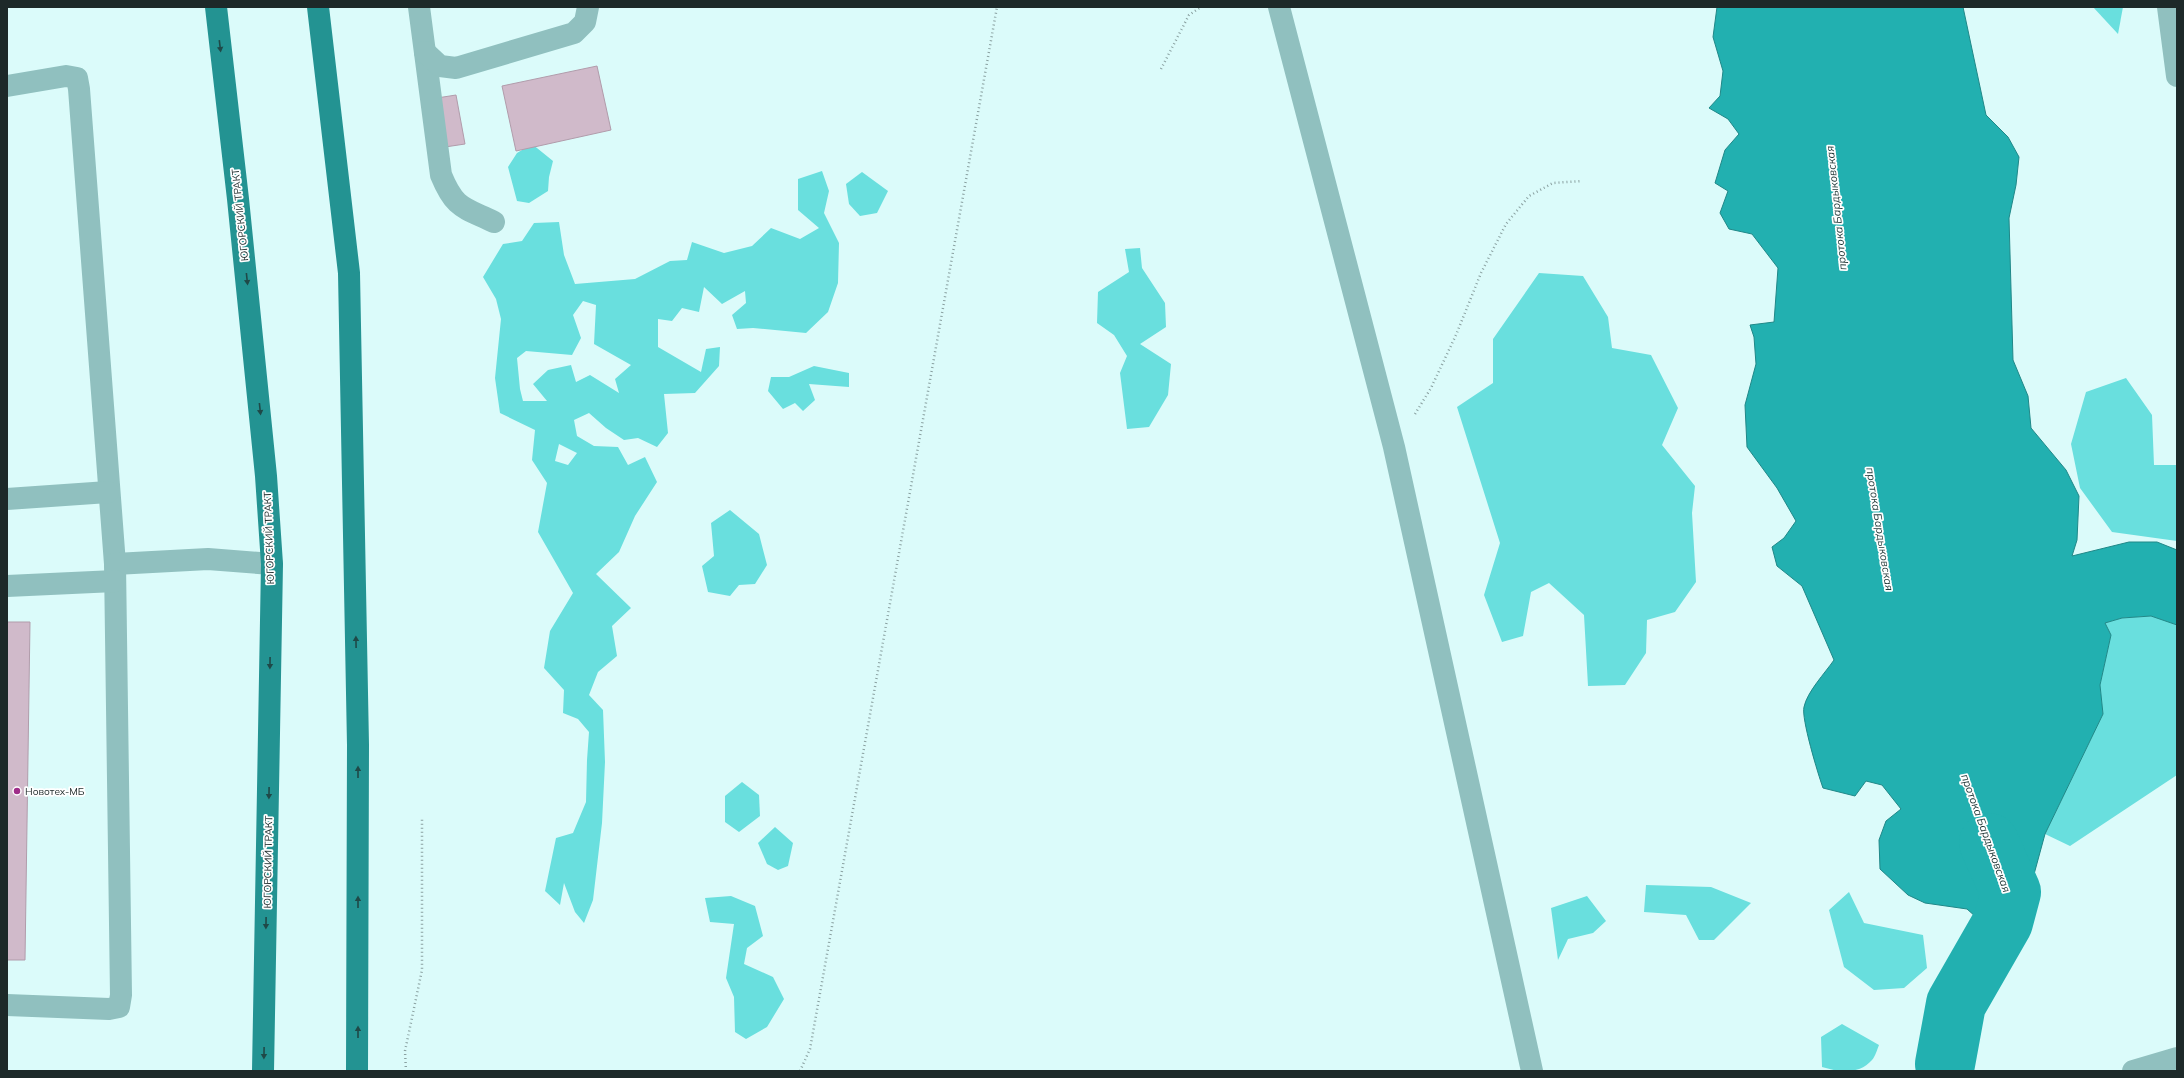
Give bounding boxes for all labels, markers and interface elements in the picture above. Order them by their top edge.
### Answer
one-way arrow [217,40,224,52]
water label: протока Бардыковская [1823,145,1849,271]
street label: ЮГОРСКИЙ ТРАКТ [229,168,251,262]
one-way arrow [243,273,250,286]
one-way arrow [256,403,263,415]
water label: протока Бардыковская [1863,466,1897,592]
street label: ЮГОРСКИЙ ТРАКТ [261,491,277,585]
one-way arrow [353,635,359,648]
one-way arrow [267,657,274,669]
one-way arrow [355,765,361,778]
water label: протока Бардыковская [1958,772,2014,894]
place label: Новотех-МБ [25,785,85,798]
marker: Новотех-МБ [12,786,22,796]
one-way arrow [266,787,272,800]
street label: ЮГОРСКИЙ ТРАКТ [261,816,275,908]
one-way arrow [355,895,361,908]
one-way arrow [263,917,269,930]
one-way arrow [355,1025,361,1038]
one-way arrow [261,1047,267,1060]

